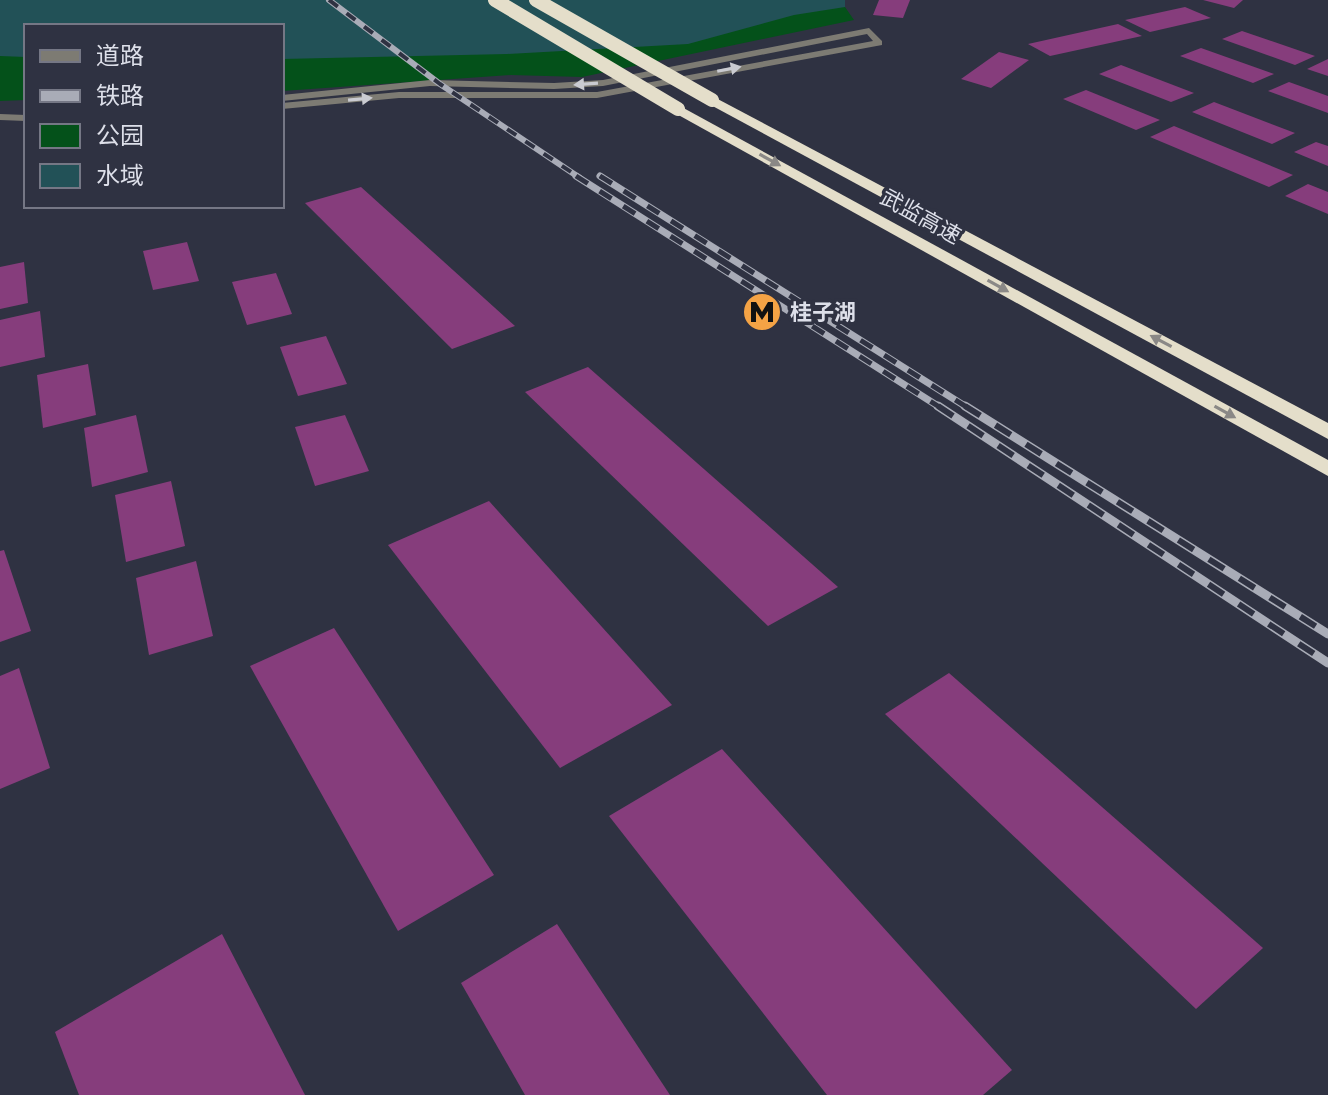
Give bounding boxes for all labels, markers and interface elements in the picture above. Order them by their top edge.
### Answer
legend [24,24,284,208]
text: 道路 [96,42,144,69]
one-way arrow [717,63,742,75]
one-way arrow [573,78,598,91]
text: 铁路 [96,82,144,109]
one-way arrow [348,92,373,105]
text: 公园 [96,122,144,149]
one-way arrow [759,153,782,167]
text: 水域 [96,162,144,189]
street label: 武监高速 [877,183,966,248]
one-way arrow [987,279,1009,293]
metro station icon: 桂子湖 [741,291,783,333]
place label: 桂子湖 [790,299,856,324]
one-way arrow [1149,335,1172,348]
one-way arrow [1214,405,1237,419]

